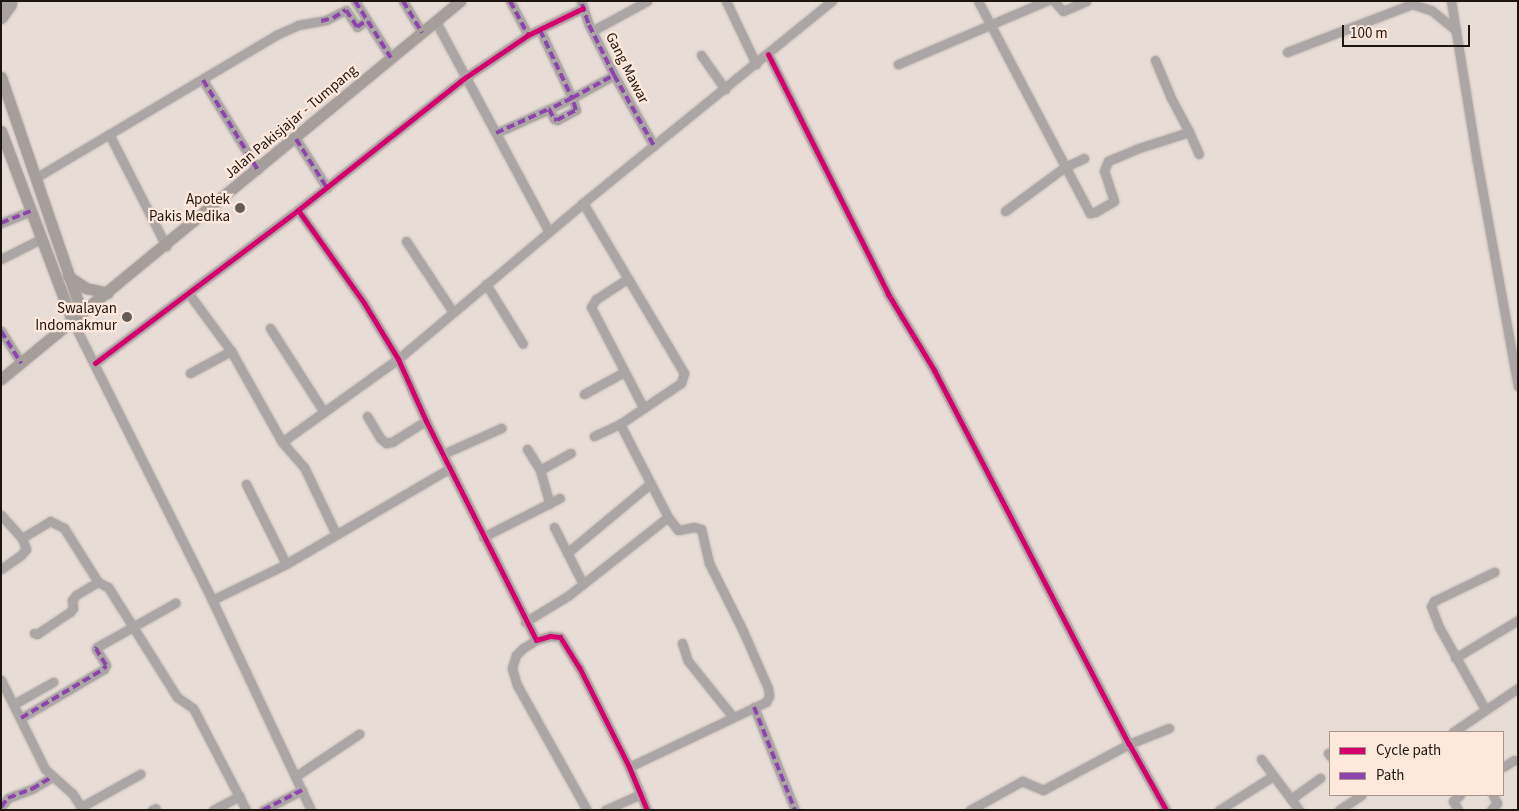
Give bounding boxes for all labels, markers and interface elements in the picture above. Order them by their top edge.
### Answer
scale bar [1344,15,1472,47]
text: 100 m [1350,23,1388,44]
street label: Gang Mawar [601,29,653,107]
street label: Jalan Pakisjajar - Tumpang [221,61,361,183]
place label: Apotek Pakis Medika [149,190,230,225]
marker: Apotek Pakis Medika [234,202,246,214]
place label: Swalayan Indomakmur [35,299,117,334]
marker: Swalayan Indomakmur [121,311,133,323]
legend [1329,731,1504,796]
text: Cycle path [1376,740,1441,761]
text: Path [1376,765,1404,786]

